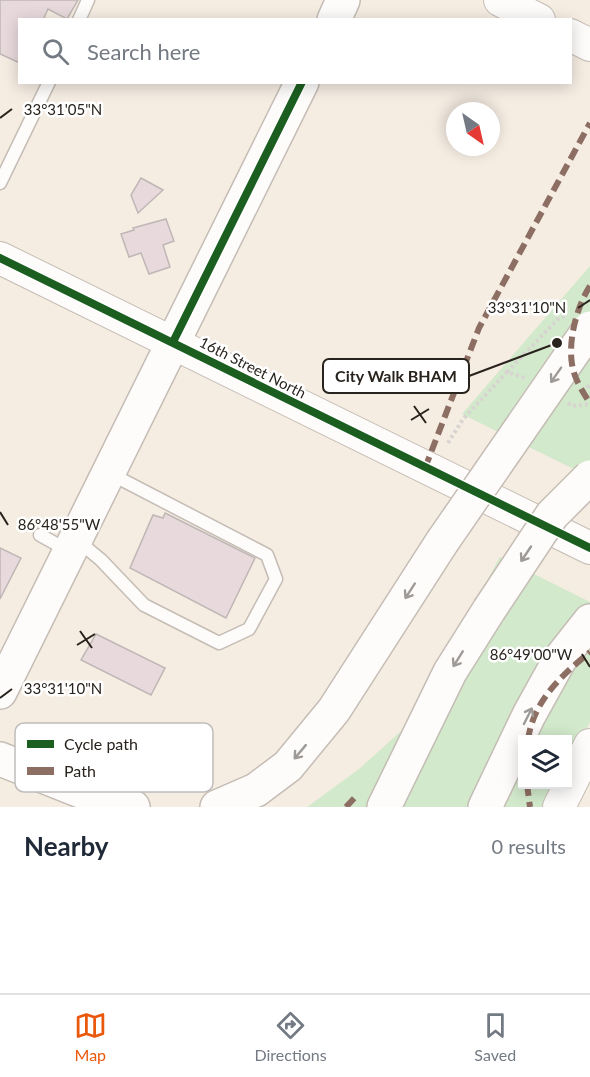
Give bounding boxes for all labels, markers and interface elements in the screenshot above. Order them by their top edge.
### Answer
search box [18,18,572,84]
icon: search [39,35,72,68]
text: Search here [87,38,200,65]
text: 33°31'05"N [24,100,102,118]
north arrow [446,102,500,156]
text: 33°31'10"N [488,298,566,316]
street label: 16th Street North [197,332,309,402]
callout: City Walk BHAM [323,359,469,393]
text: City Walk BHAM [335,366,457,385]
one-way arrow [550,367,562,383]
text: 86°48'55"W [18,515,101,533]
one-way arrow [520,545,532,561]
one-way arrow [403,583,416,600]
text: 86°49'00"W [490,645,573,663]
one-way arrow [452,651,465,668]
text: 33°31'10"N [24,679,102,697]
one-way arrow [523,708,535,726]
legend [15,723,213,792]
text: Cycle path [64,734,138,753]
map controls [518,735,572,789]
button: layers [518,735,572,789]
one-way arrow [293,744,307,759]
text: Path [64,761,96,780]
text: Nearby [24,830,109,862]
text: 0 results [491,834,566,858]
tab: Map [74,1009,107,1064]
tab: Directions [254,1009,327,1064]
tab: Saved [474,1009,516,1064]

